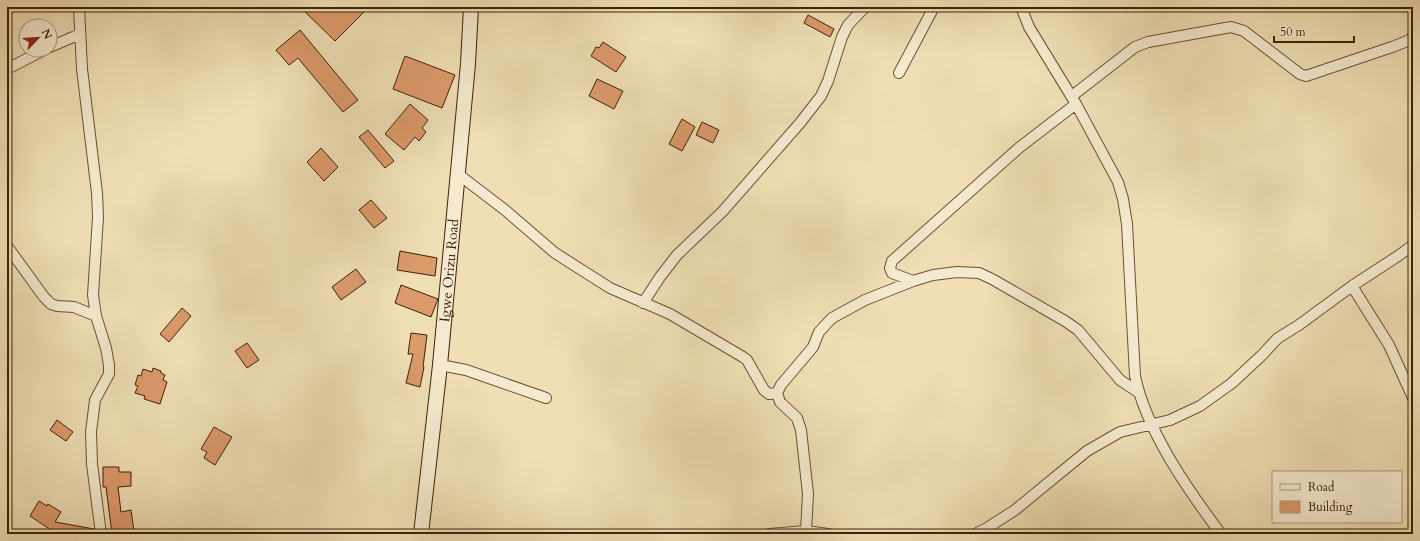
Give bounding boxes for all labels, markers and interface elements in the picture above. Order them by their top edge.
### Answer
north arrow [18,18,58,58]
scale bar [1274,18,1354,44]
text: 50 m [1280,24,1307,40]
text: N [38,26,56,42]
street label: Igwe Orizu Road [435,217,464,323]
legend [1272,471,1402,523]
text: Road [1308,479,1335,495]
text: Building [1308,499,1353,515]

